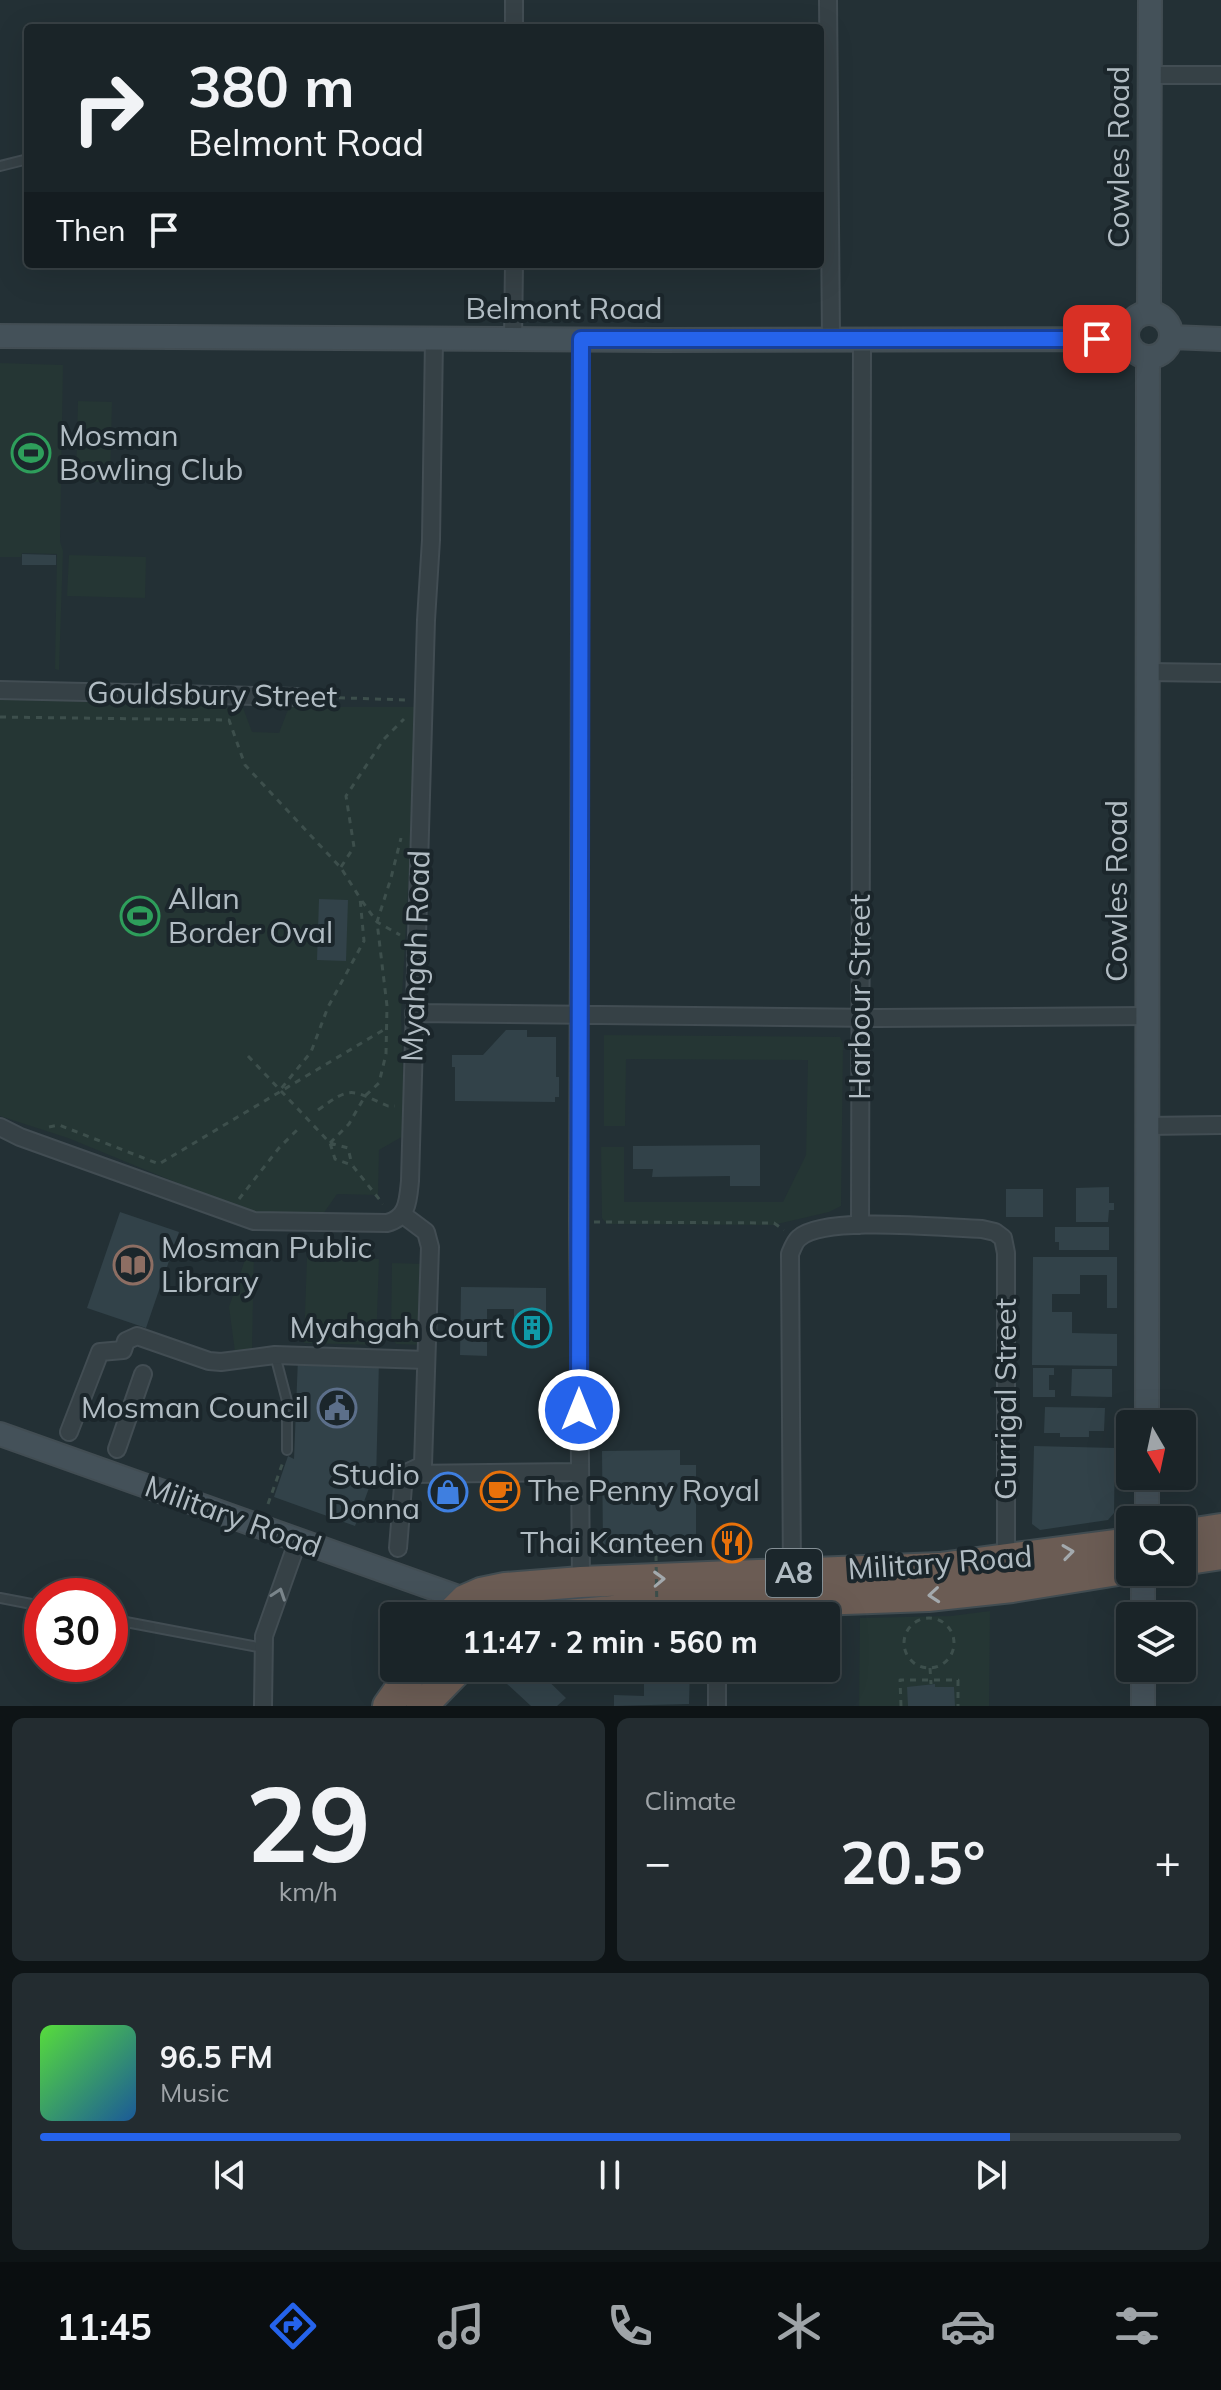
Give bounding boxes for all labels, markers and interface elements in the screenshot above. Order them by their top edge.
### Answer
text: 380 m [188,51,355,121]
icon: right [56,56,160,160]
street label: Cowles Road [1099,66,1137,248]
text: Belmont Road [188,120,424,165]
icon: arrive [142,208,186,252]
text: Then [56,211,126,249]
street label: Belmont Road [466,289,662,327]
pin [1063,305,1131,373]
icon: arrive [1075,317,1119,361]
place label: Mosman Bowling Club [59,416,243,488]
sports icon: Mosman Bowling Club [10,432,52,474]
street label: Gouldsbury Street [87,673,337,715]
street label: Cowles Road [1097,800,1135,982]
street label: Myahgah Road [392,849,438,1063]
place label: Allan Border Oval [168,879,333,951]
street label: Harbour Street [840,894,878,1100]
sports icon: Allan Border Oval [119,895,161,937]
place label: Mosman Public Library [161,1228,372,1300]
library icon: Mosman Public Library [112,1244,154,1286]
street label: Gurrigal Street [986,1298,1024,1500]
building icon: Myahgah Court [511,1307,553,1349]
place label: Myahgah Court [289,1308,504,1346]
position arrow [537,1368,621,1452]
public building icon: Mosman Council [316,1387,358,1429]
place label: Mosman Council [81,1388,309,1426]
north arrow [1116,1410,1196,1490]
map controls [1116,1410,1196,1682]
place label: Studio Donna [327,1455,420,1527]
street label: Military Road [140,1467,327,1566]
cafe icon: The Penny Royal [479,1470,521,1512]
shop icon: Studio Donna [427,1471,469,1513]
place label: The Penny Royal [528,1471,760,1509]
button: search [1116,1506,1196,1586]
restaurant icon: Thai Kanteen [711,1522,753,1564]
place label: Thai Kanteen [520,1523,704,1561]
street label: Military Road [846,1537,1033,1587]
one-way arrow [1061,1544,1075,1561]
road number: A8 [766,1549,822,1597]
one-way arrow [653,1570,666,1587]
speed limit sign: 30 [24,1578,128,1682]
one-way arrow [927,1586,940,1603]
one-way arrow [270,1587,286,1601]
button: layers [1116,1602,1196,1682]
text: 11:47 · 2 min · 560 m [462,1623,758,1661]
text: 29 [246,1757,371,1888]
text: Climate [645,1784,736,1817]
text: 20.5° [840,1824,986,1899]
text: − [645,1834,671,1889]
text: + [1155,1834,1181,1889]
text: km/h [279,1875,338,1908]
text: 96.5 FM [160,2038,273,2076]
text: Music [160,2076,229,2109]
icon: previous [208,2153,252,2197]
icon: pause [588,2153,632,2197]
icon: next [969,2153,1013,2197]
icon: directions [265,2298,321,2354]
icon: music [433,2298,489,2354]
icon: phone [602,2298,658,2354]
icon: climate [771,2298,827,2354]
icon: car [940,2298,996,2354]
icon: filters [1109,2298,1165,2354]
text: 11:45 [56,2304,152,2349]

